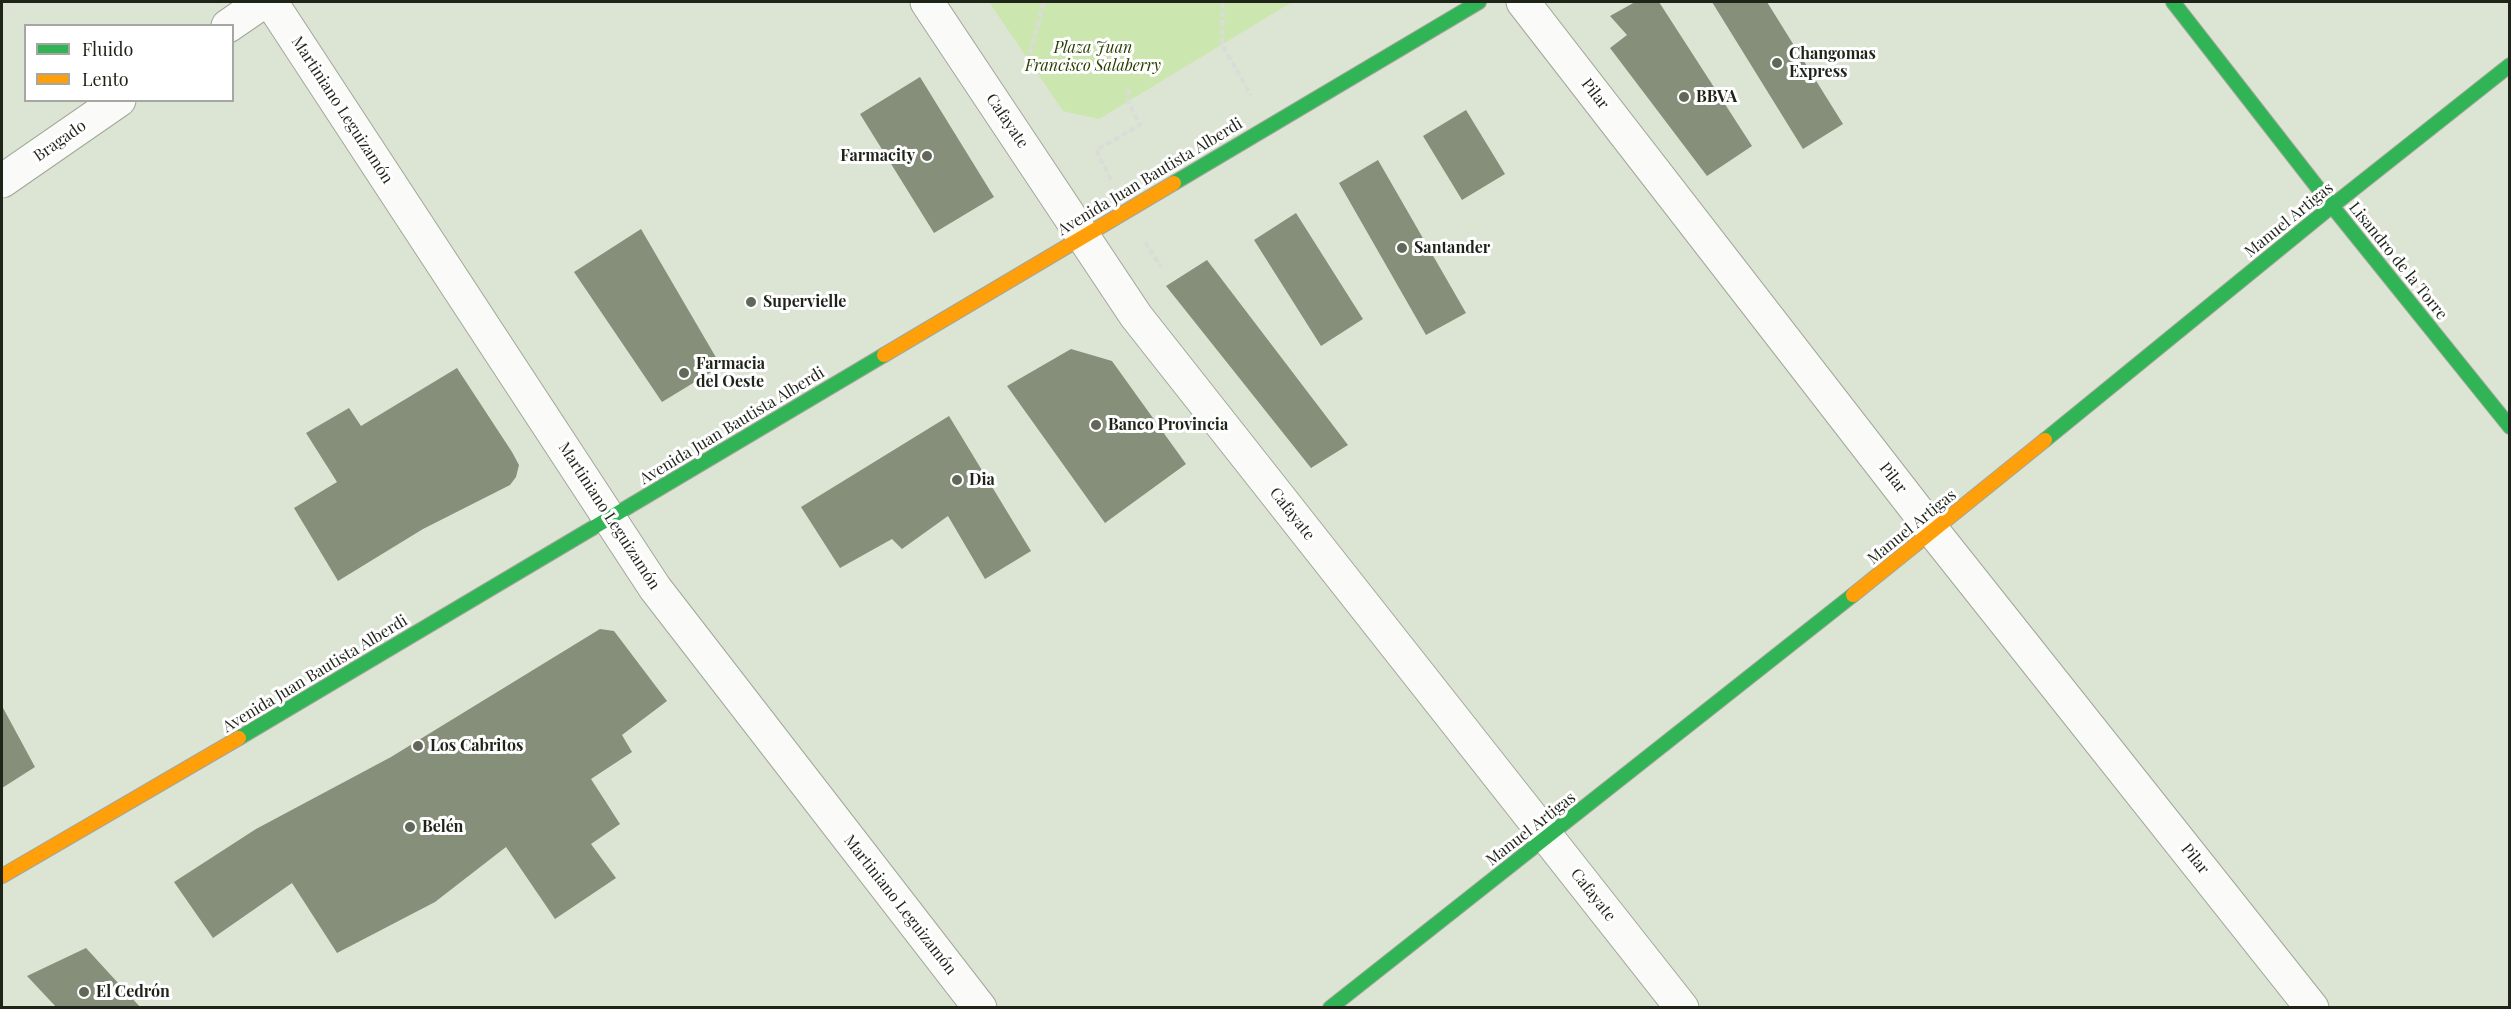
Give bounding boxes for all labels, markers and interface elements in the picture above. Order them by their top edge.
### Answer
legend [24,24,234,102]
street label: Martiniano Leguizamón [287,33,397,187]
text: Fluido [82,37,133,61]
park label: Plaza Juan Francisco Salaberry [1025,38,1161,76]
place label: Changomas Express [1789,44,1876,82]
marker: Changomas Express [1770,56,1784,70]
text: Lento [82,67,129,91]
street label: Pilar [1577,75,1613,113]
place label: BBVA [1696,87,1737,107]
street label: Cafayate [982,90,1032,152]
marker: BBVA [1677,90,1691,104]
street label: Avenida Juan Bautista Alberdi [1054,114,1246,240]
street label: Bragado [30,116,90,166]
place label: Farmacity [840,146,915,166]
marker: Farmacity [920,149,934,163]
street label: Manuel Artigas [2241,178,2337,262]
street label: Lisandro de la Torre [2345,198,2451,324]
place label: Santander [1414,238,1490,258]
marker: Santander [1395,241,1409,255]
place label: Supervielle [763,292,846,312]
marker: Supervielle [744,295,758,309]
place label: Farmacia del Oeste [696,354,765,392]
street label: Avenida Juan Bautista Alberdi [636,363,828,489]
marker: Farmacia del Oeste [677,366,691,380]
place label: Banco Provincia [1108,415,1228,435]
marker: Banco Provincia [1089,418,1103,432]
street label: Martiniano Leguizamón [554,439,664,593]
street label: Pilar [1875,459,1911,497]
place label: Dia [969,470,995,490]
marker: Dia [950,473,964,487]
street label: Cafayate [1265,484,1319,544]
street label: Manuel Artigas [1864,485,1960,569]
street label: Avenida Juan Bautista Alberdi [219,611,411,737]
place label: Los Cabritos [430,736,523,756]
marker: Los Cabritos [411,739,425,753]
street label: Manuel Artigas [1482,788,1580,870]
place label: Belén [422,817,463,837]
marker: Belén [403,820,417,834]
street label: Martiniano Leguizamón [840,831,960,979]
street label: Pilar [2177,840,2213,878]
street label: Cafayate [1566,865,1620,925]
place label: El Cedrón [96,982,170,1002]
marker: El Cedrón [77,985,91,999]

